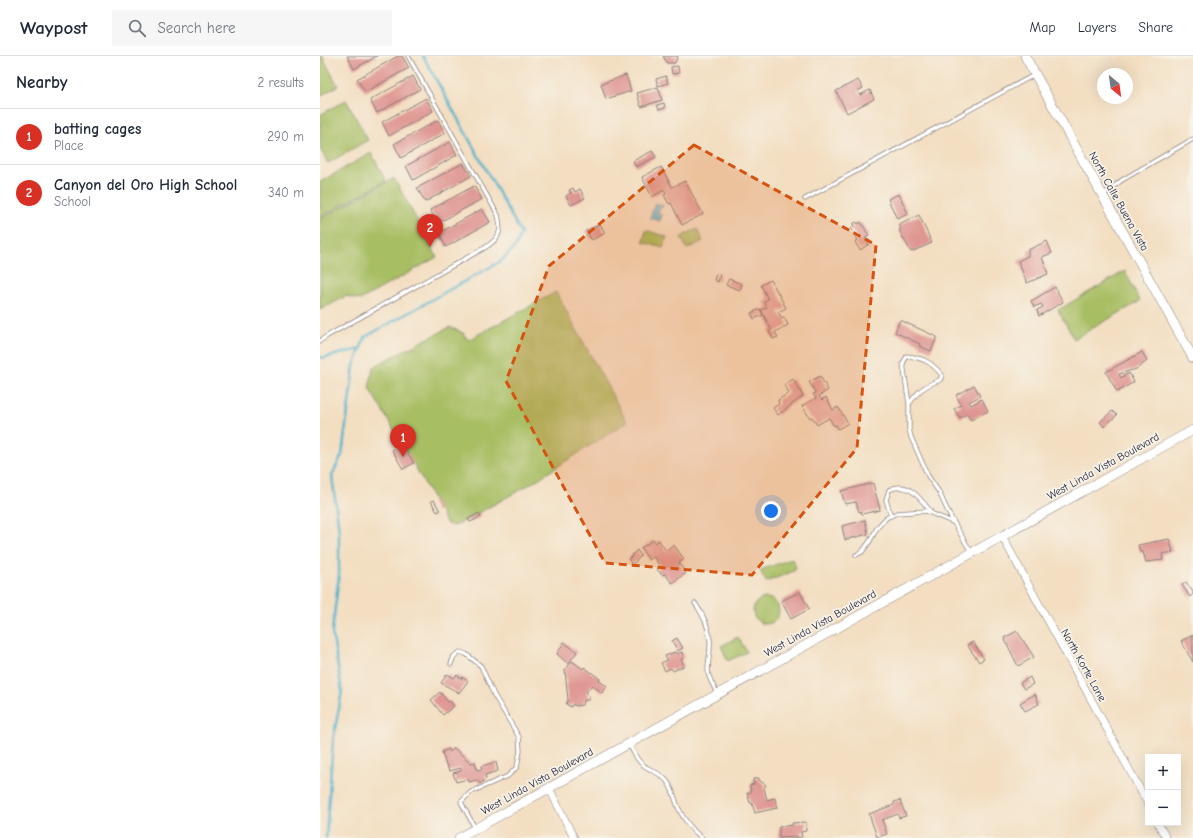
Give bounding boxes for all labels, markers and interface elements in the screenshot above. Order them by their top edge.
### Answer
search box [112,10,392,46]
text: Waypost [20,17,88,39]
icon: search [126,17,148,39]
text: Search here [158,19,236,37]
text: Map [1029,19,1056,36]
text: Layers [1078,19,1116,36]
text: Share [1138,19,1173,36]
north arrow [1097,68,1133,104]
text: Nearby [16,73,67,92]
text: 2 results [257,75,304,90]
text: batting cages [54,120,141,138]
text: 1 [26,129,32,144]
text: 290 m [267,129,304,144]
text: Place [54,138,84,153]
street label: North Calle Buena Vista [1086,149,1151,253]
text: Canyon del Oro High School [54,176,237,194]
text: 2 [26,185,32,200]
text: 340 m [268,185,304,200]
text: School [54,194,91,209]
pin: 2 [417,214,443,247]
pin: 1 [390,424,416,457]
street label: West Linda Vista Boulevard [1045,430,1162,503]
your location [761,501,781,521]
street label: West Linda Vista Boulevard [762,587,879,660]
street label: North Korte Lane [1058,627,1109,704]
street label: West Linda Vista Boulevard [479,745,596,818]
map controls [1145,754,1181,826]
button: + [1145,754,1181,790]
button: − [1145,790,1181,826]

